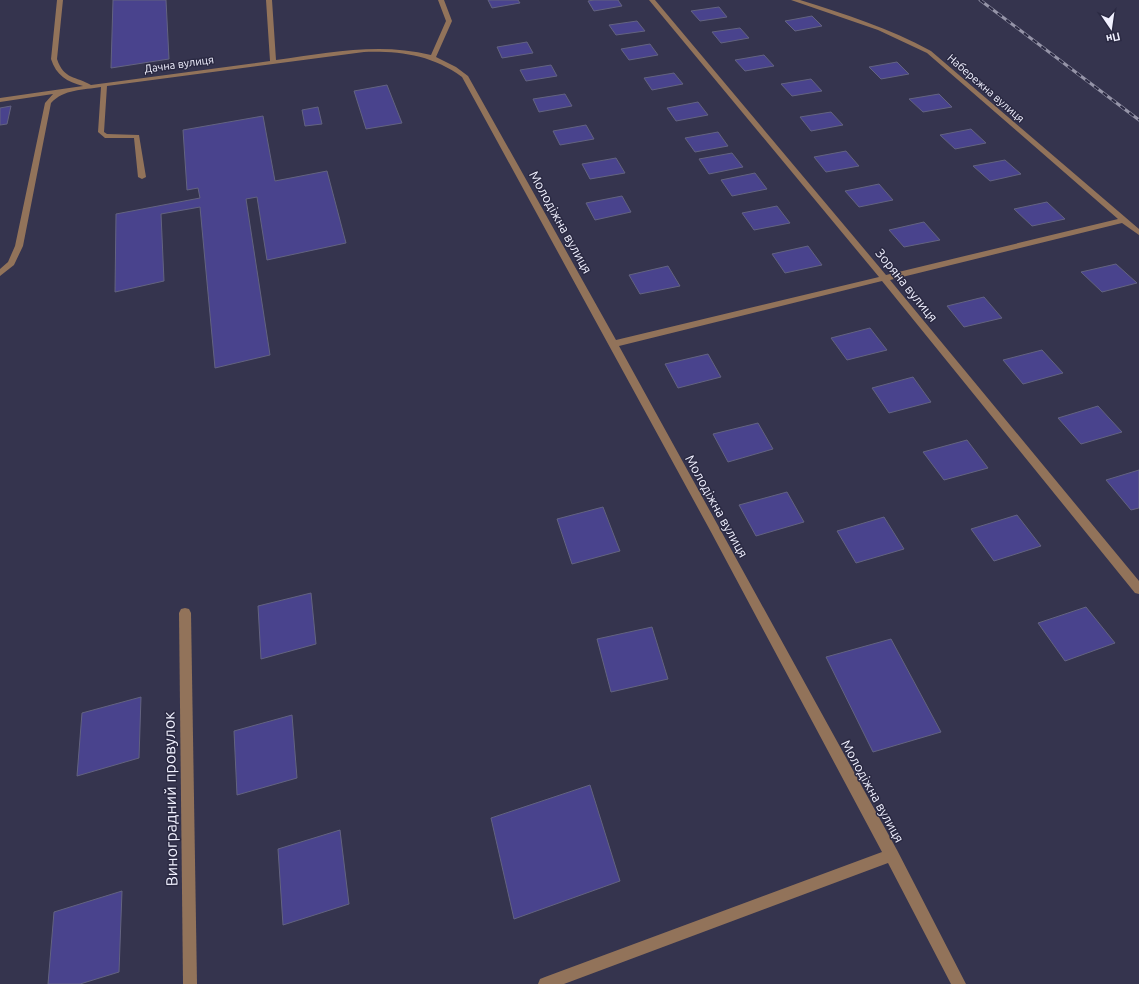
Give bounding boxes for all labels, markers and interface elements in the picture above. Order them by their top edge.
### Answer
north arrow [1091,8,1131,48]
text: Пн [1105,30,1122,45]
street label: Набережна вулиця [945,51,1027,125]
street label: Дачна вулиця [143,53,215,75]
street label: Молодіжна вулиця [527,168,595,276]
street label: Зоряна вулиця [873,246,941,324]
street label: Молодіжна вулиця [683,452,751,560]
street label: Виноградний провулок [159,711,181,887]
street label: Молодіжна вулиця [839,737,907,845]

